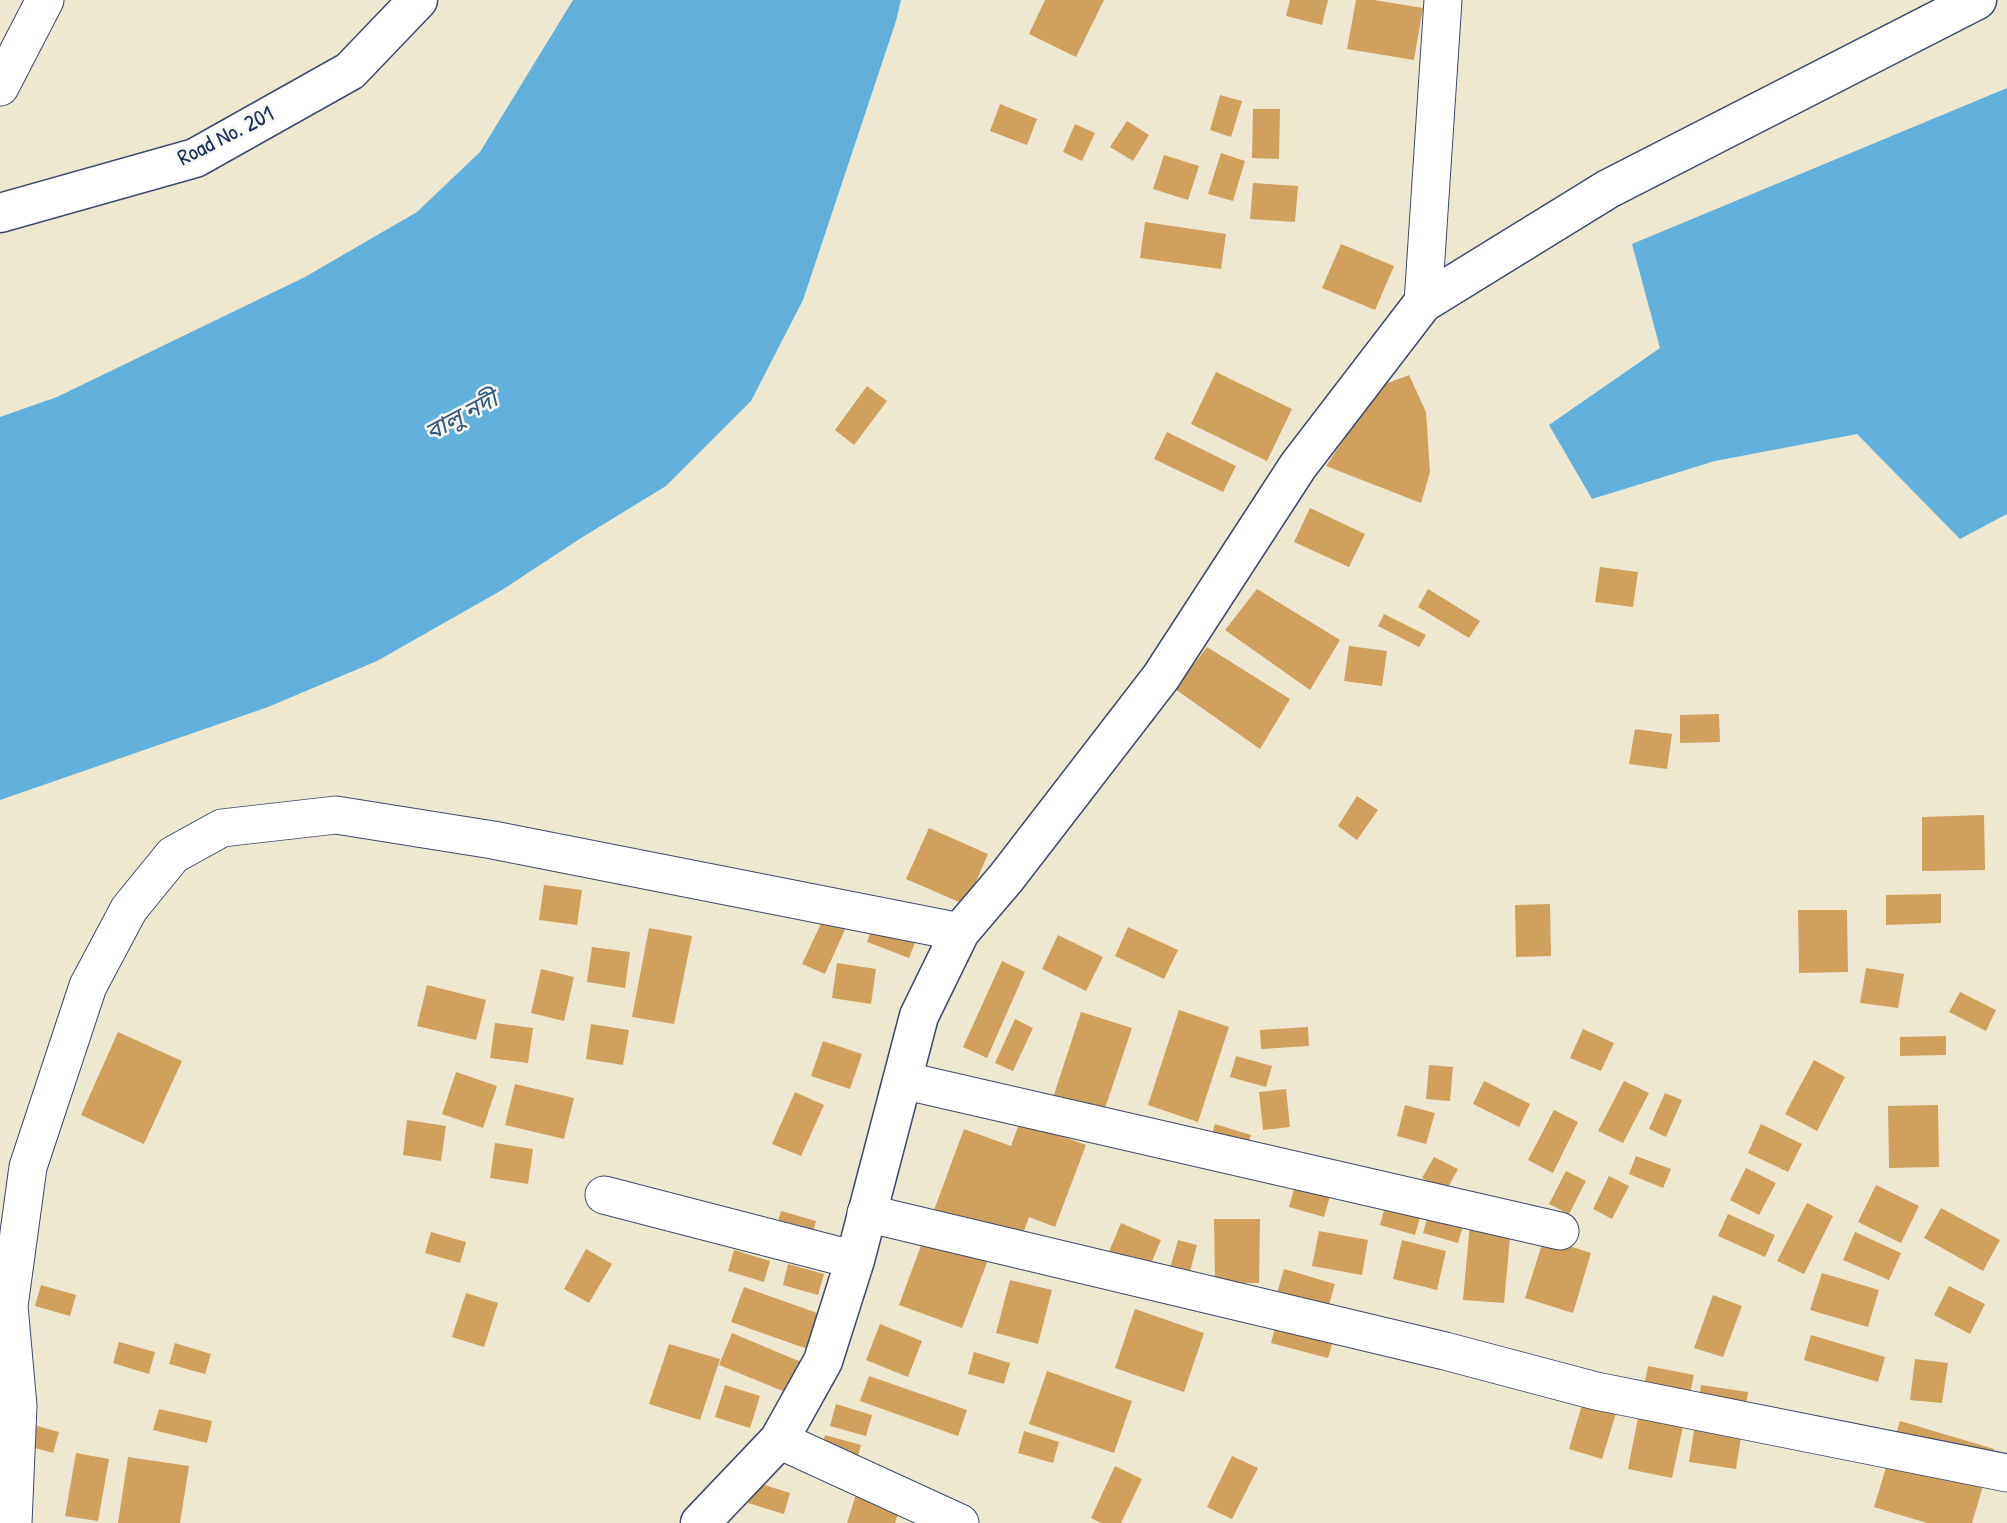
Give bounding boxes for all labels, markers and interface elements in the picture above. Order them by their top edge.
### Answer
street label: Road No. 201 [173,101,279,173]
water label: বালু নদী [421,386,503,448]

